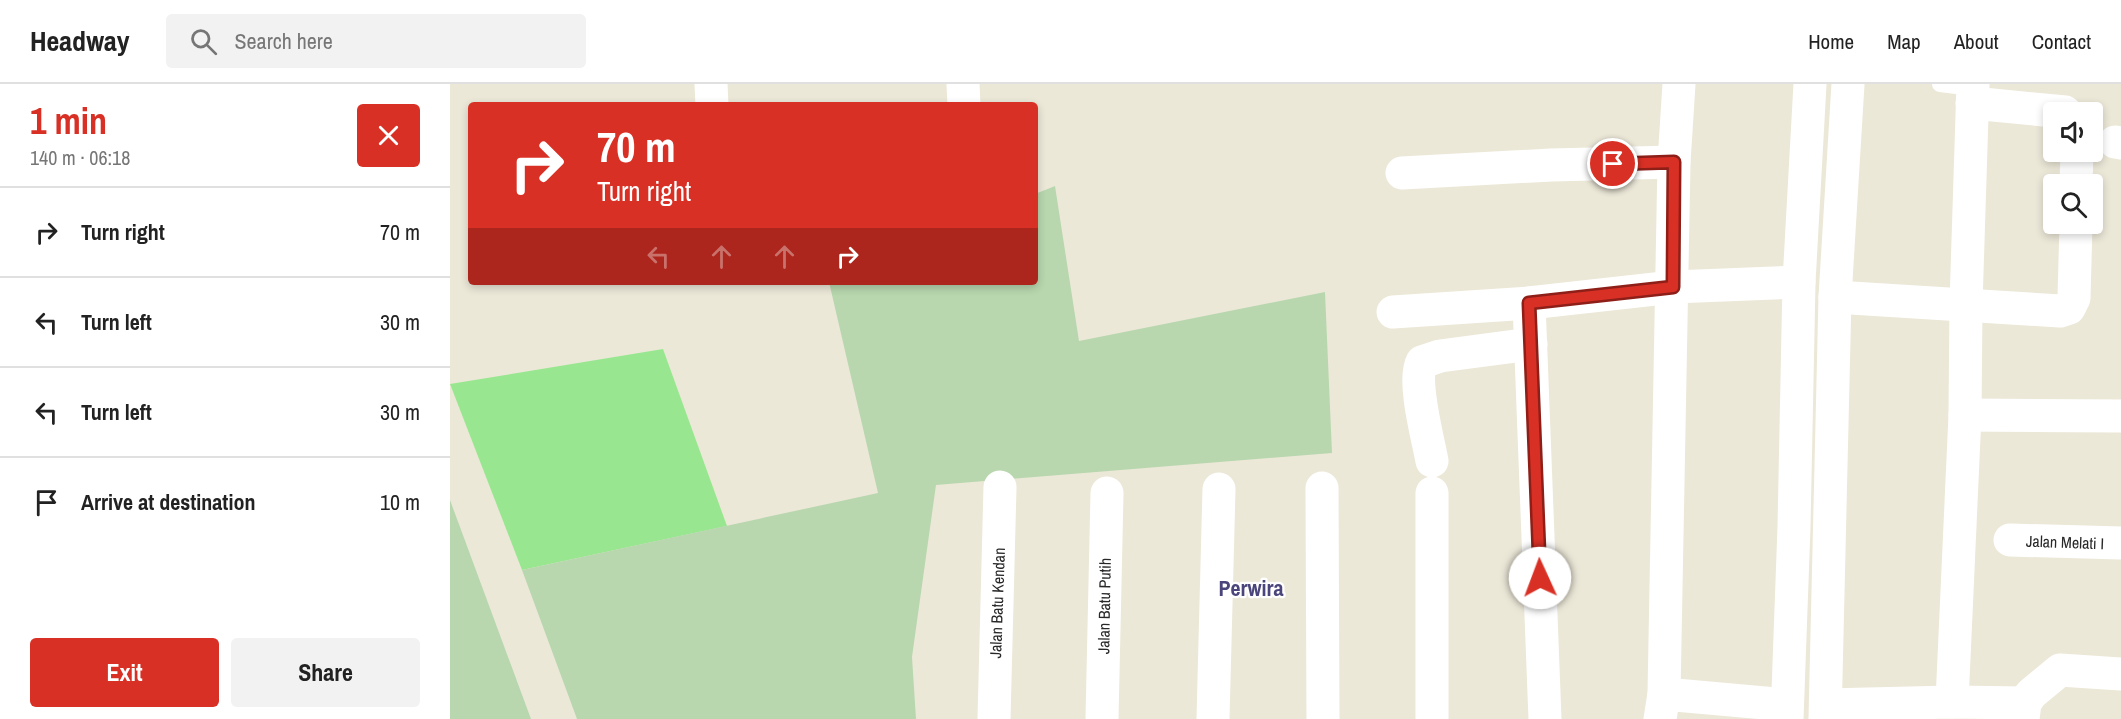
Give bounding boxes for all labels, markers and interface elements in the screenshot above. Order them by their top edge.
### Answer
search box [166,14,586,68]
text: Headway [30,22,130,60]
icon: search [187,25,220,58]
text: Search here [235,26,333,56]
text: Home [1808,27,1854,56]
text: Map [1887,27,1921,56]
text: About [1954,27,1999,56]
text: Contact [2032,27,2091,56]
text: 1 min [30,97,107,145]
map controls [2043,102,2103,234]
button: sound [2043,102,2103,162]
button: close [357,104,420,167]
text: 70 m [597,119,676,175]
icon: right [498,126,576,204]
pin [1587,138,1638,189]
text: 140 m · 06:18 [30,144,130,171]
icon: arrive [1596,147,1629,180]
text: Turn right [597,173,691,209]
button: search [2043,174,2103,234]
icon: right [30,216,63,249]
text: Turn right [81,217,165,247]
text: 70 m [380,217,420,247]
icon: left [642,240,675,273]
icon: ahead [705,240,738,273]
icon: ahead [768,240,801,273]
icon: right [831,240,864,273]
icon: left [30,306,63,339]
text: Turn left [81,307,152,337]
text: 30 m [380,307,420,337]
icon: left [30,396,63,429]
text: Turn left [81,397,152,427]
text: 30 m [380,397,420,427]
icon: arrive [30,486,63,519]
text: Arrive at destination [81,487,255,517]
text: 10 m [380,487,420,517]
street label: Jalan Melati I [2026,530,2104,554]
position arrow [1508,546,1572,610]
street label: Jalan Batu Kendan [984,547,1010,659]
street label: Jalan Batu Putih [1092,558,1116,654]
district label: Perwira [1218,573,1284,603]
button: Exit [30,638,219,707]
button: Share [231,638,420,707]

